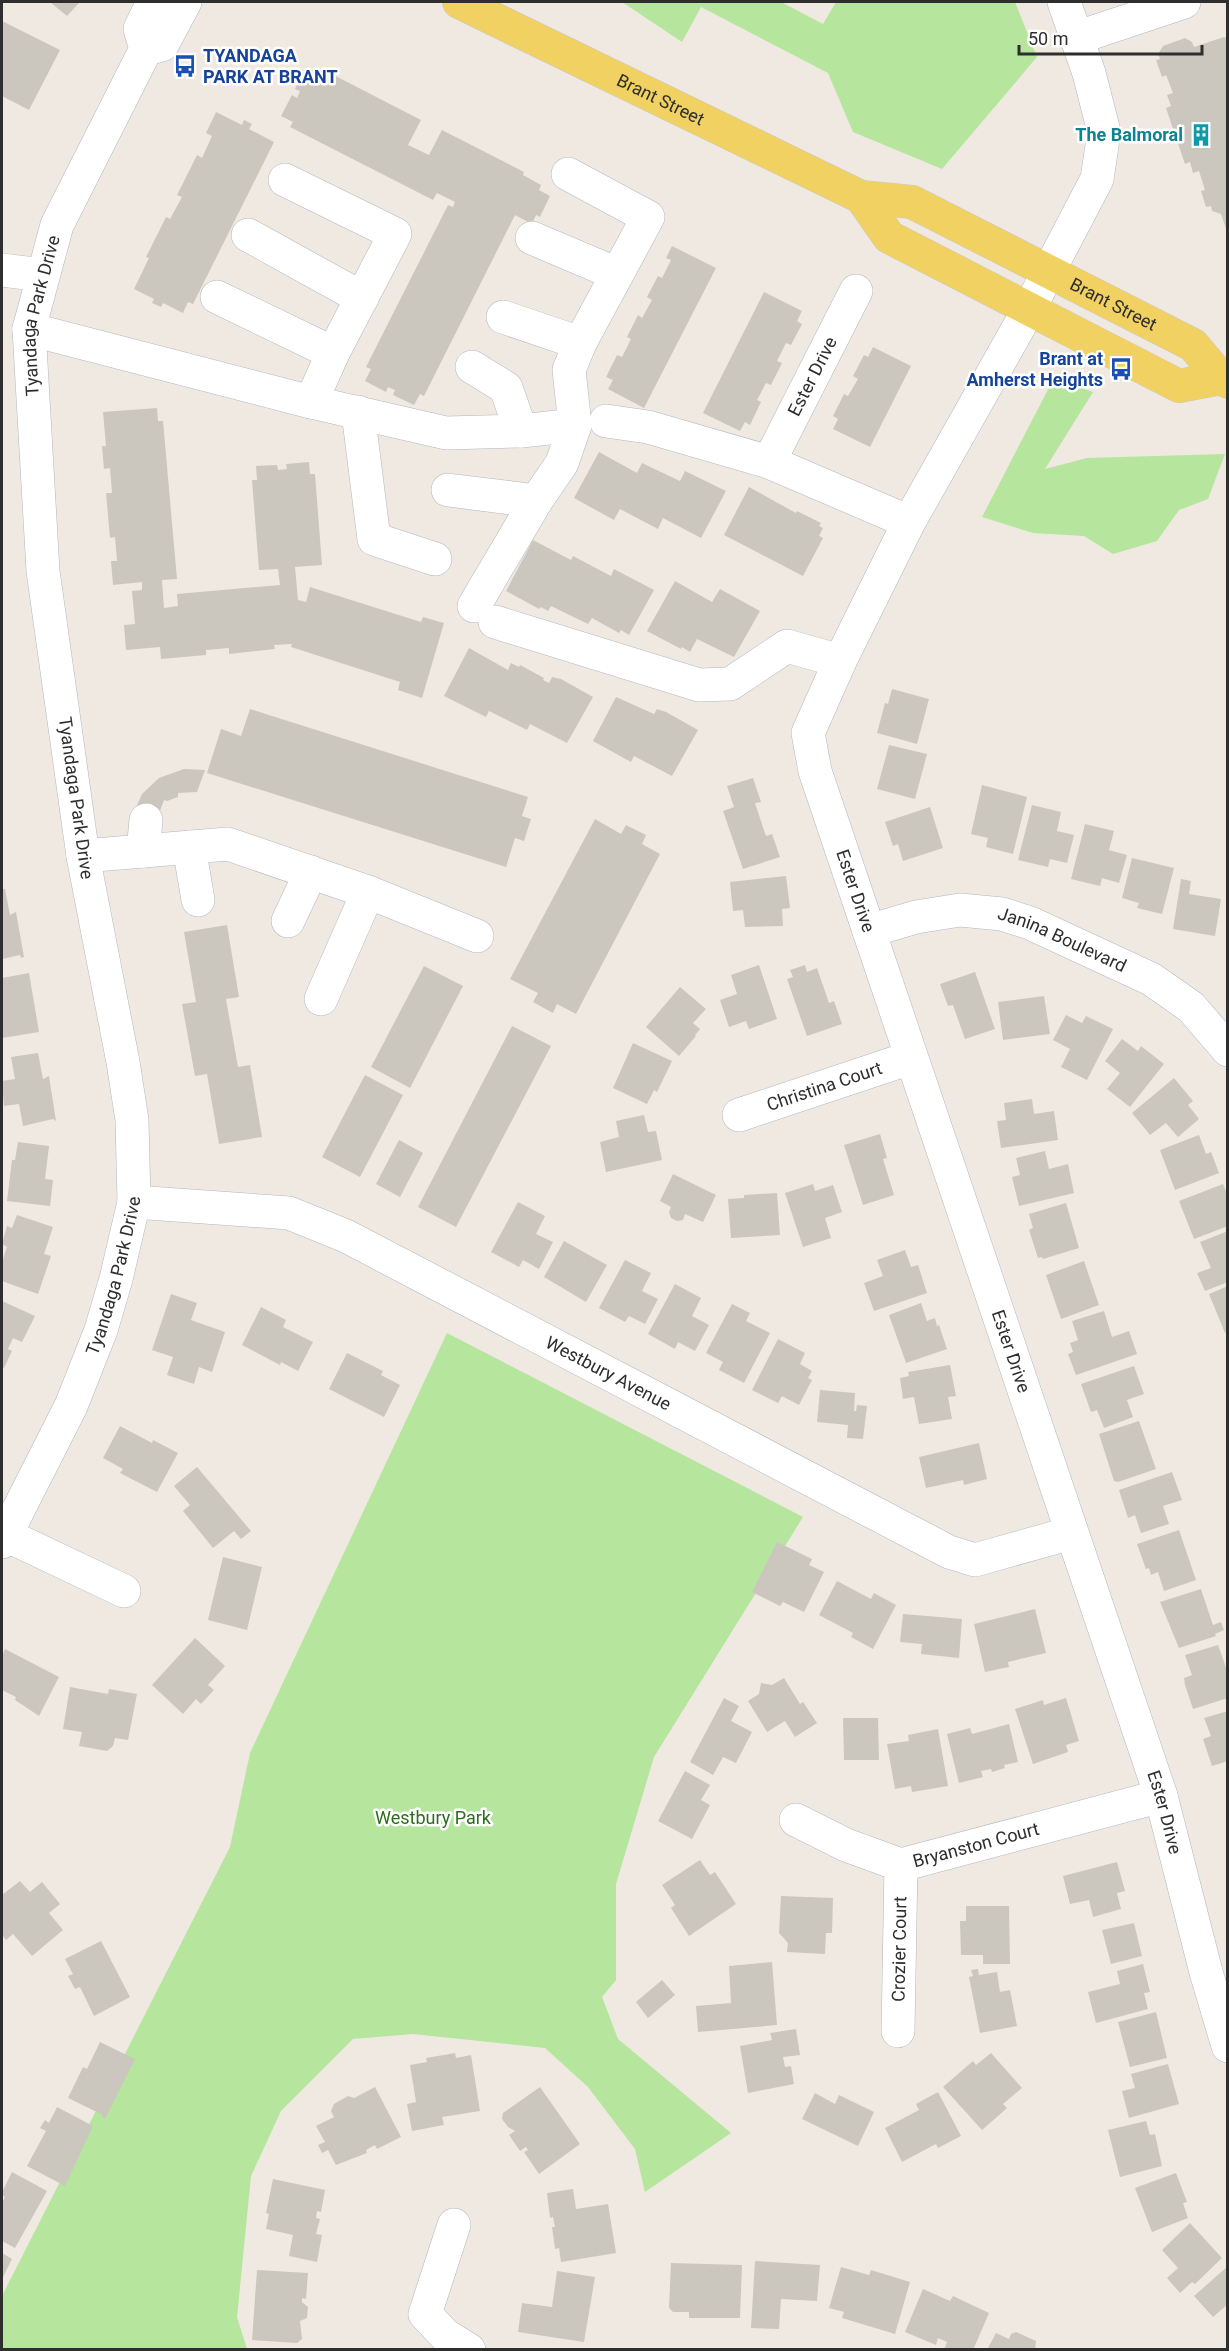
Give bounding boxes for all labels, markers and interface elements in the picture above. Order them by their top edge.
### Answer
scale bar [1019,18,1202,56]
text: 50 m [1028,28,1068,49]
place label: TYANDAGA PARK AT BRANT [203,45,338,87]
bus stop icon: TYANDAGA PARK AT BRANT [172,53,198,79]
street label: Brant Street [614,69,708,129]
building icon: The Balmoral [1188,122,1214,148]
place label: The Balmoral [1075,124,1183,145]
street label: Tyandaga Park Drive [18,233,64,397]
street label: Brant Street [1067,273,1161,335]
street label: Ester Drive [783,333,841,419]
place label: Brant at Amherst Heights [967,348,1103,390]
bus stop icon: Brant at Amherst Heights [1108,356,1134,382]
street label: Tyandaga Park Drive [55,715,98,880]
street label: Ester Drive [832,847,880,935]
street label: Janina Boulevard [995,902,1130,976]
street label: Christina Court [764,1057,885,1115]
street label: Tyandaga Park Drive [81,1196,144,1358]
street label: Ester Drive [988,1307,1035,1395]
street label: Westbury Avenue [542,1332,675,1414]
street label: Ester Drive [1143,1768,1186,1856]
park label: Westbury Park [375,1807,492,1828]
street label: Bryanston Court [910,1818,1041,1871]
street label: Crozier Court [888,1896,910,2002]

